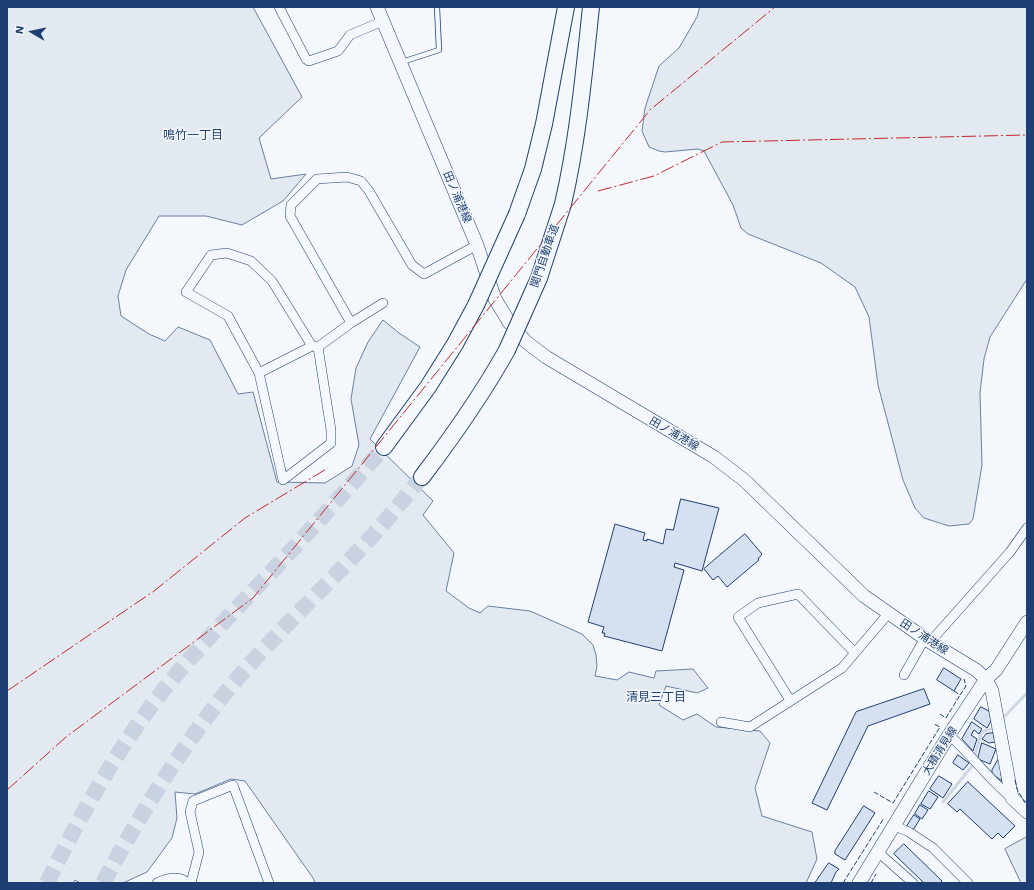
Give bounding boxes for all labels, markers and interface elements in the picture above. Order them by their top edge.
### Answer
north arrow [12,12,52,52]
text: N [13,25,27,35]
district label: 鳴竹一丁目 [163,128,223,142]
street label: 田ノ浦港線 [440,169,474,225]
street label: 関門自動車道 [528,223,562,289]
street label: 田ノ浦港線 [647,415,701,453]
street label: 田ノ浦港線 [897,616,951,658]
district label: 清見三丁目 [626,690,686,704]
street label: 大積清見線 [920,724,960,778]

